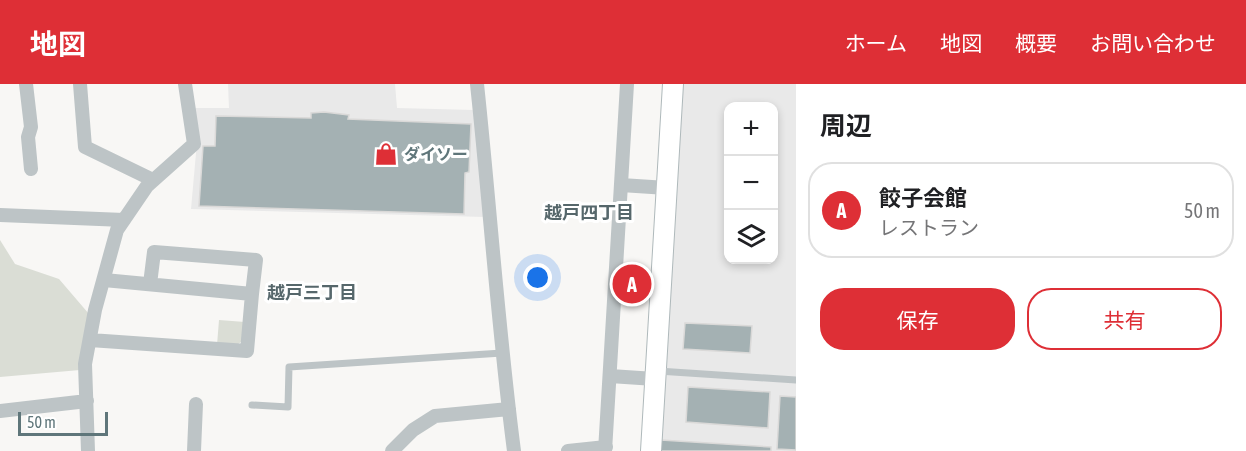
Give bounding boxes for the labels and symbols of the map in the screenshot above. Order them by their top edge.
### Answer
shop icon: ダイソー [373,141,399,167]
place label: ダイソー [404,145,468,163]
district label: 越戸四丁目 [544,202,634,223]
pin: A [612,262,652,306]
your location [523,263,552,292]
district label: 越戸三丁目 [267,282,357,303]
scale bar [18,409,108,436]

